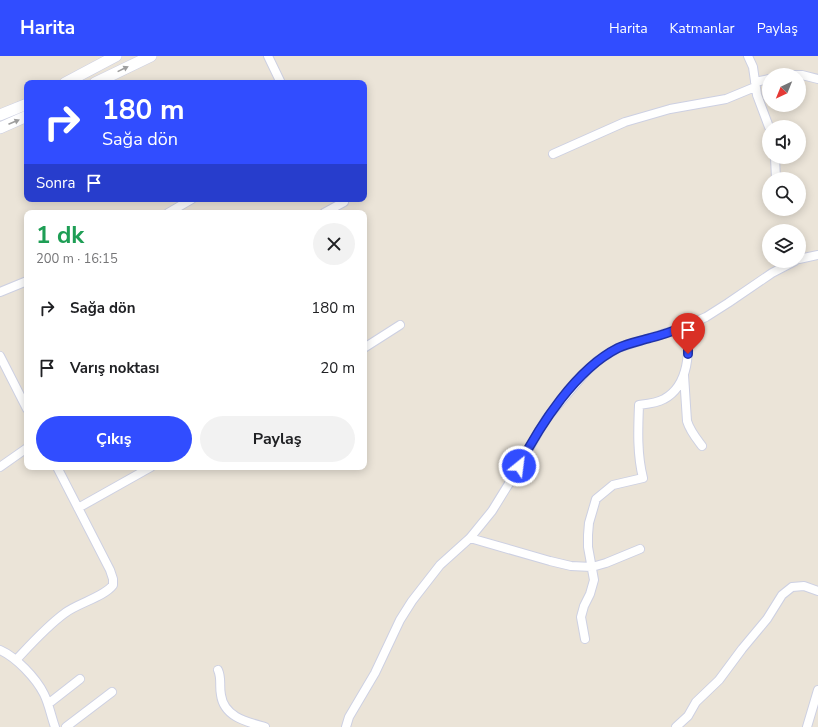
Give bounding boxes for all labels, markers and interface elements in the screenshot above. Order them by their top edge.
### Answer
text: Harita [20,15,75,41]
text: Harita [609,19,648,38]
text: Katmanlar [670,19,735,38]
text: Paylaş [757,19,798,38]
one-way arrow [117,66,128,73]
north arrow [762,68,806,112]
map controls [762,68,806,268]
text: 180 m [102,91,185,129]
icon: right [36,96,88,148]
one-way arrow [8,119,20,125]
button: sound [762,120,806,164]
text: Sağa dön [102,127,178,151]
icon: arrive [83,172,105,194]
button: search [762,172,806,216]
text: Sonra [36,173,75,193]
text: 1 dk [36,219,84,251]
button: close [313,223,355,265]
button: layers [762,224,806,268]
text: 200 m · 16:15 [36,250,118,268]
icon: right [36,297,58,319]
text: Sağa dön [70,298,135,318]
text: 180 m [311,298,355,318]
pin [671,313,705,354]
icon: arrive [677,319,699,341]
icon: arrive [36,357,58,379]
text: Varış noktası [70,358,159,378]
text: 20 m [320,358,355,378]
button: Çıkış [36,416,192,462]
button: Paylaş [200,416,355,462]
position arrow [498,445,540,487]

